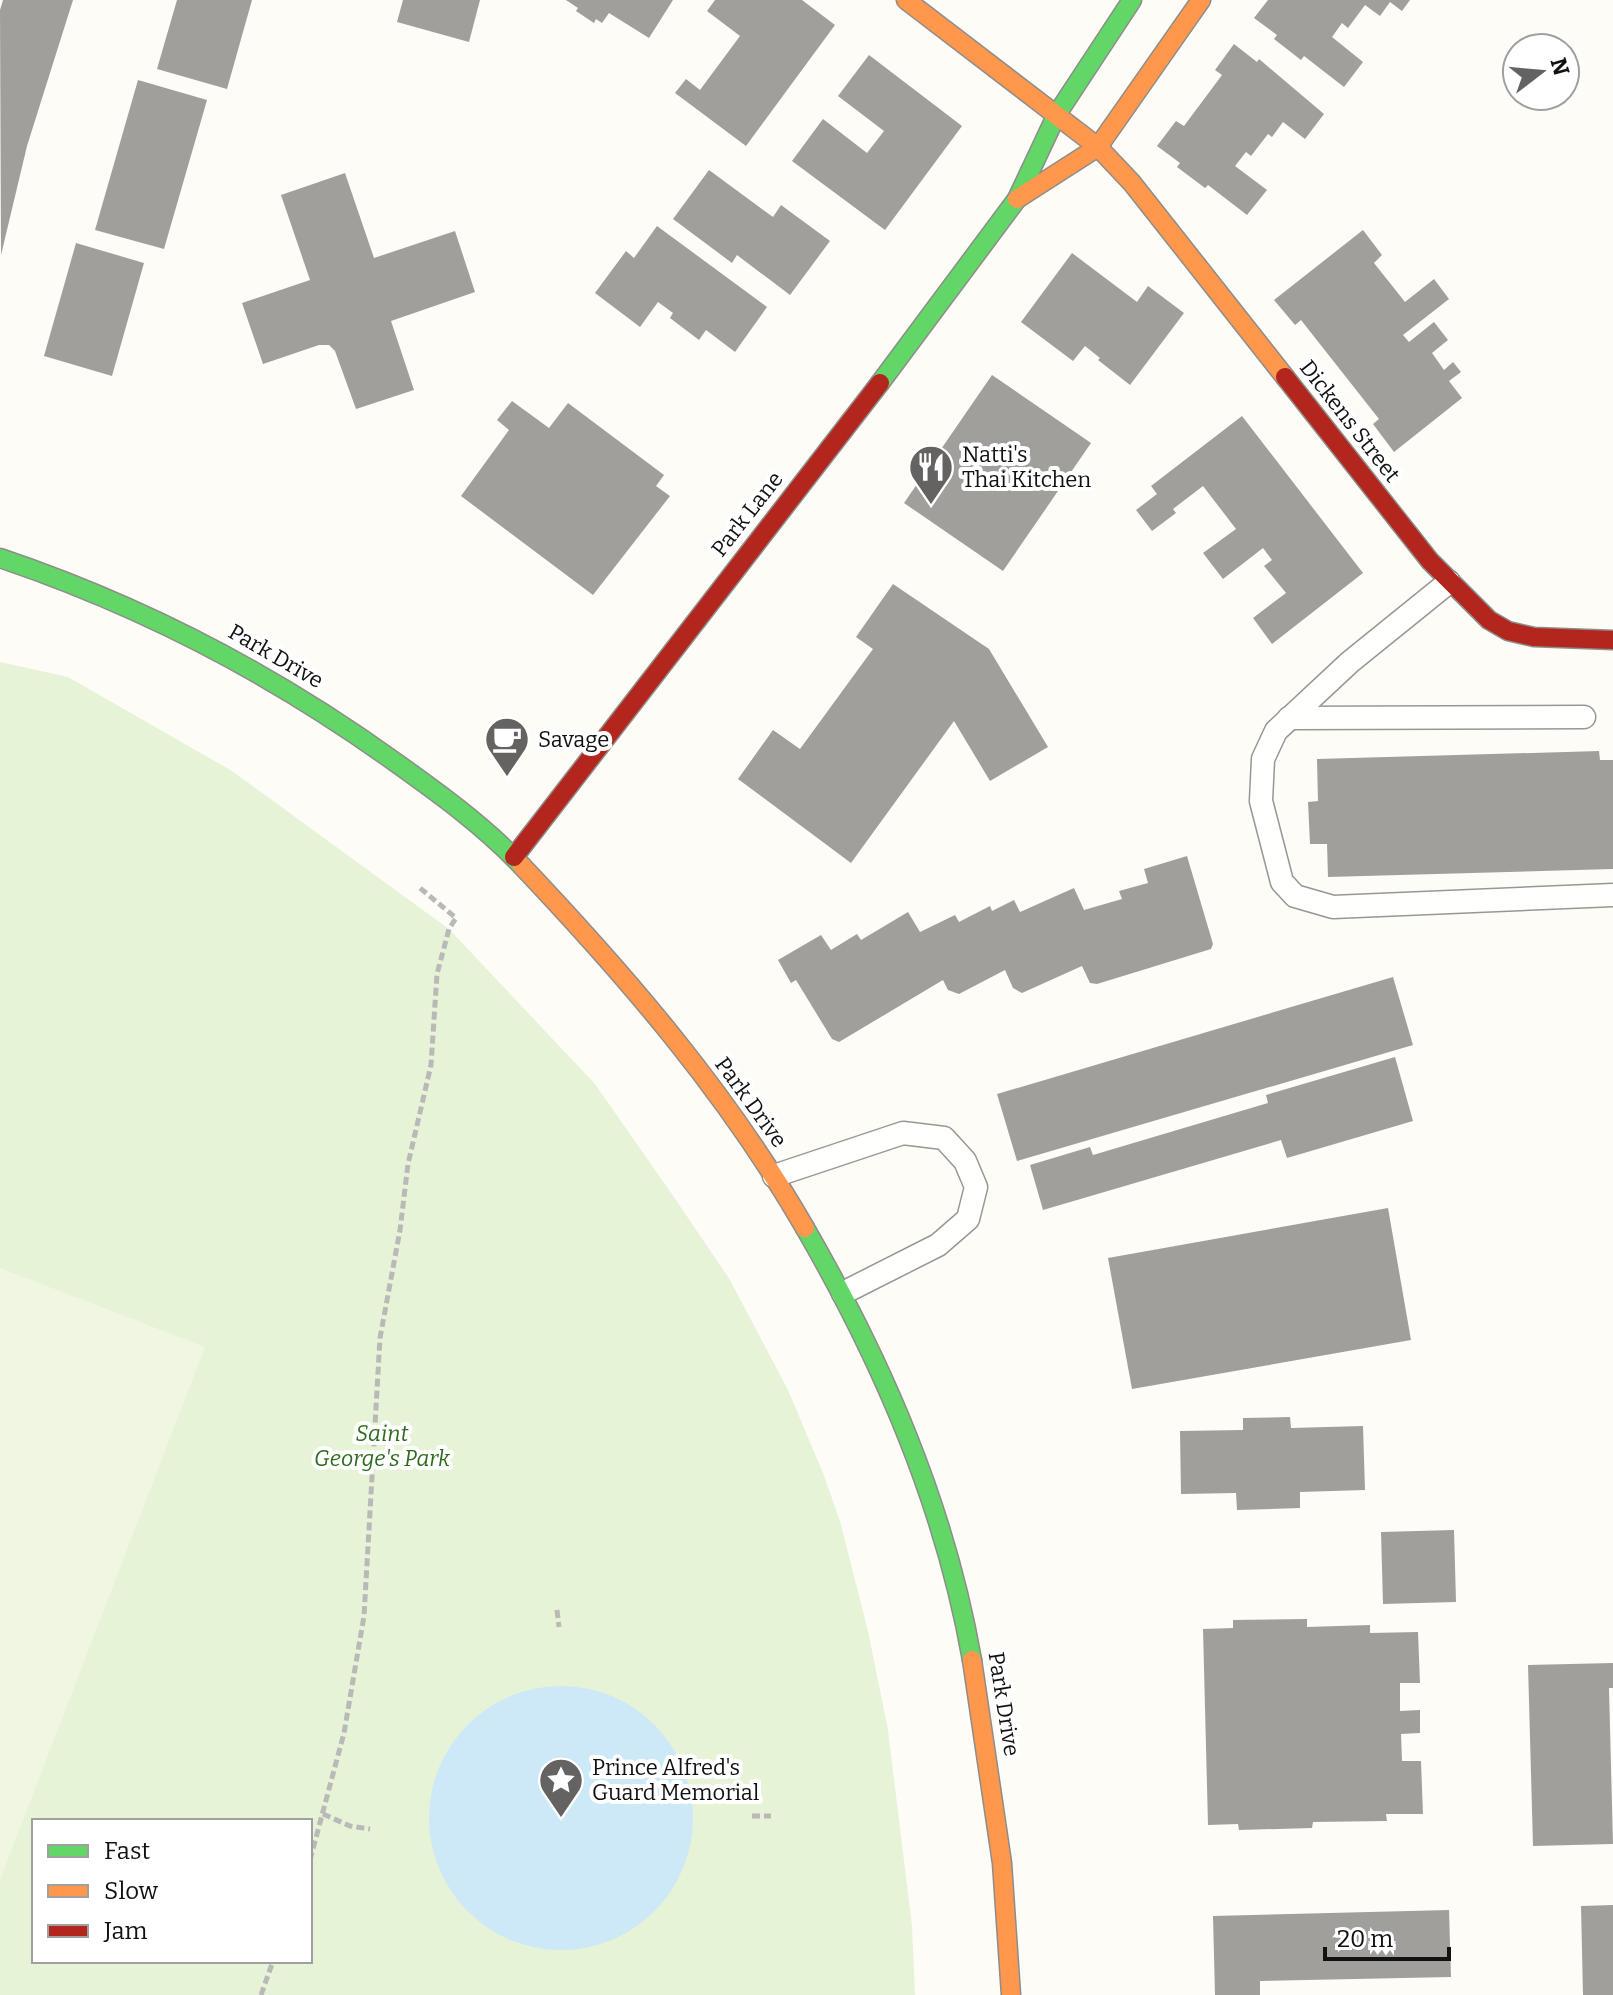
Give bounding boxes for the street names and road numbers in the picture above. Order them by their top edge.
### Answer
street label: Dickens Street [1294,355,1406,487]
street label: Park Lane [705,466,789,562]
street label: Park Drive [224,618,328,694]
street label: Park Drive [709,1052,793,1152]
street label: Park Drive [982,1650,1026,1758]

